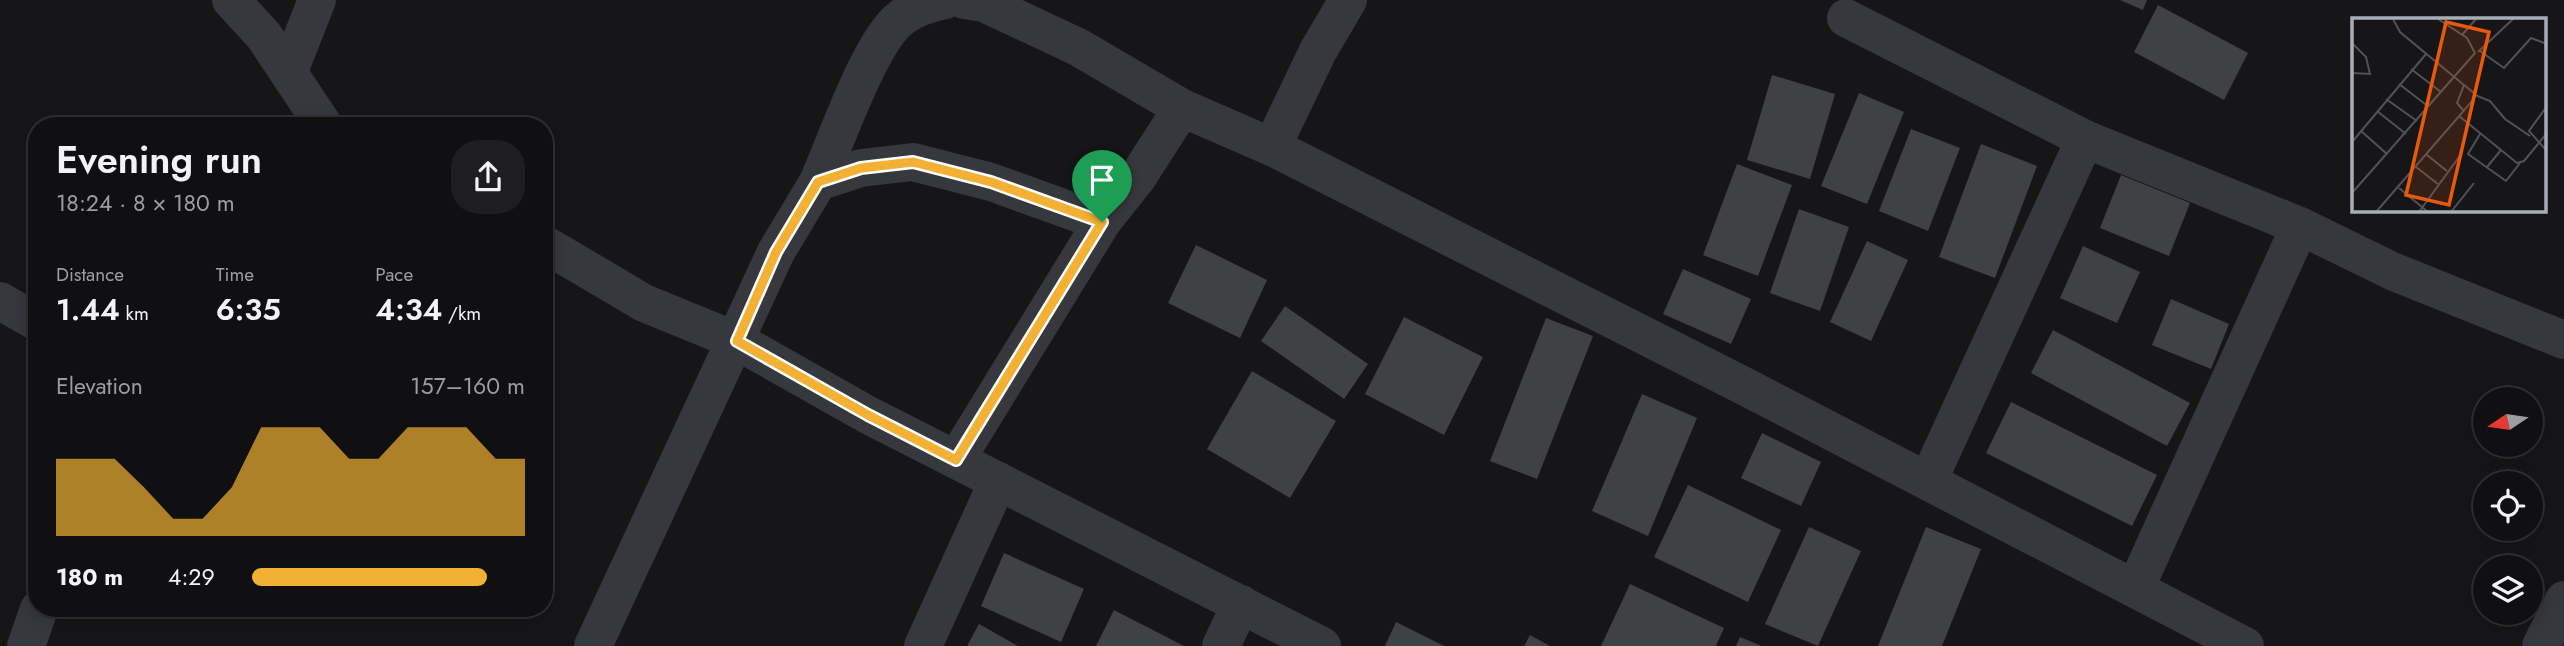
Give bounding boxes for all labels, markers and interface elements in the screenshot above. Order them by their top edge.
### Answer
inset map [2352,18,2546,212]
text: Evening run [56,132,262,187]
button: share [451,140,525,214]
pin [1072,150,1132,222]
icon: arrive [1083,161,1121,199]
text: 18:24 · 8 × 180 m [56,186,235,220]
text: Distance [56,261,124,288]
text: Time [216,261,254,288]
text: Pace [375,261,413,288]
text: 1.44 [56,288,120,331]
text: 6:35 [216,288,281,331]
text: 4:34 [375,288,442,331]
text: km [120,300,149,327]
text: /km [442,300,481,327]
text: Elevation [56,369,143,403]
text: 157–160 m [410,369,525,403]
north arrow [2473,387,2543,457]
map controls [2473,387,2543,625]
button: locate [2473,471,2543,541]
button: layers [2473,555,2543,625]
text: 180 m [56,560,123,594]
text: 4:29 [168,560,215,594]

